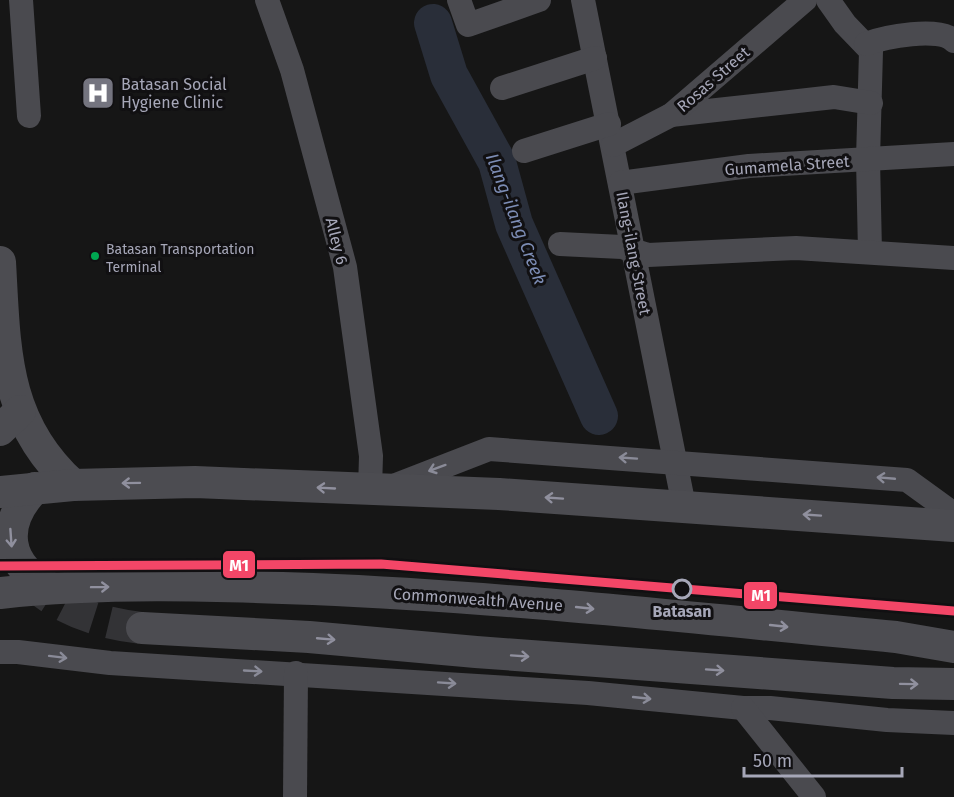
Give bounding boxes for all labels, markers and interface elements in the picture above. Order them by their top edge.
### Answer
street label: Rosas Street [673,43,754,116]
hospital icon: Batasan Social Hygiene Clinic [80,75,116,111]
place label: Batasan Social Hygiene Clinic [121,75,227,112]
water label: Ilang-ilang Creek [481,150,551,288]
street label: Gumamela Street [724,152,850,179]
street label: Ilang-ilang Street [612,190,655,317]
street label: Alley 6 [322,216,352,267]
place label: Batasan Transportation Terminal [106,241,254,276]
marker: Batasan Transportation Terminal [89,250,101,262]
one-way arrow [619,453,639,464]
one-way arrow [428,464,447,475]
one-way arrow [876,472,896,483]
one-way arrow [121,478,141,489]
one-way arrow [316,482,336,493]
one-way arrow [545,492,565,503]
one-way arrow [802,509,822,520]
one-way arrow [6,528,17,548]
line badge: M1 [222,550,256,579]
text: M1 [229,556,249,575]
marker: Batasan [672,579,692,599]
one-way arrow [90,581,110,593]
line badge: M1 [743,581,778,610]
street label: Commonwealth Avenue [393,584,563,615]
text: M1 [751,586,771,605]
one-way arrow [574,602,594,613]
place label: Batasan [653,602,711,621]
one-way arrow [769,621,788,632]
one-way arrow [316,634,336,645]
one-way arrow [510,650,530,661]
one-way arrow [48,652,68,663]
one-way arrow [242,665,262,676]
one-way arrow [704,665,724,676]
one-way arrow [437,678,457,689]
one-way arrow [899,678,919,689]
one-way arrow [631,693,651,704]
scale bar [744,740,902,778]
text: 50 m [753,750,792,772]

